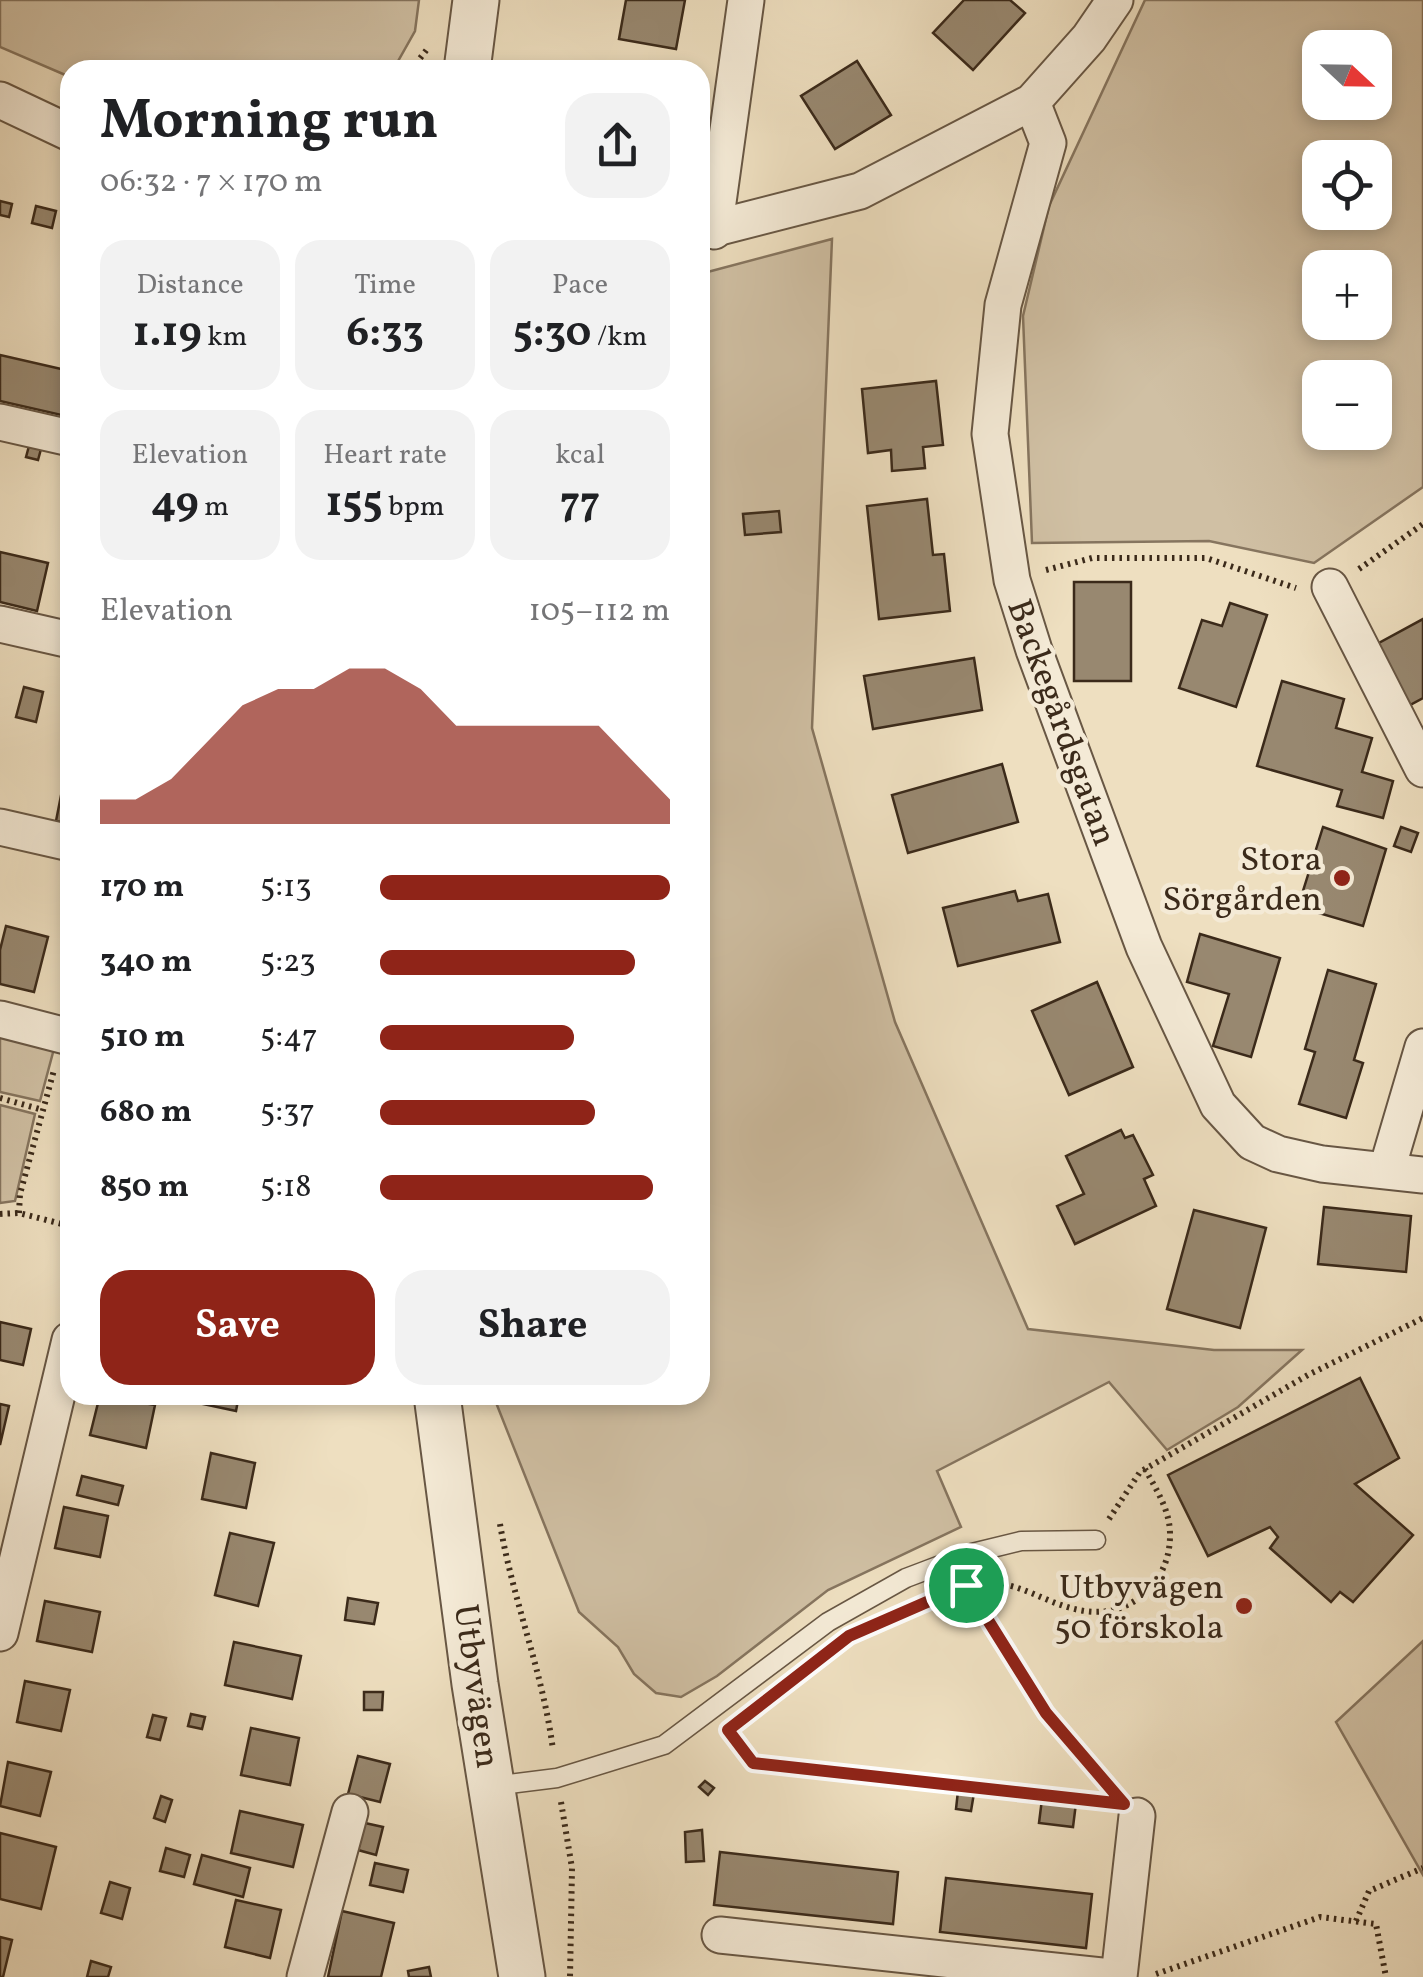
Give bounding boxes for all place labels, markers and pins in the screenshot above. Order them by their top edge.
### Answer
place label: Stora Sörgården [1162,837,1322,925]
marker: Stora Sörgården [1331,867,1353,889]
pin [924,1543,1009,1628]
place label: Utbyvägen 50 förskola [1054,1565,1224,1653]
marker: Utbyvägen 50 förskola [1233,1595,1255,1617]

